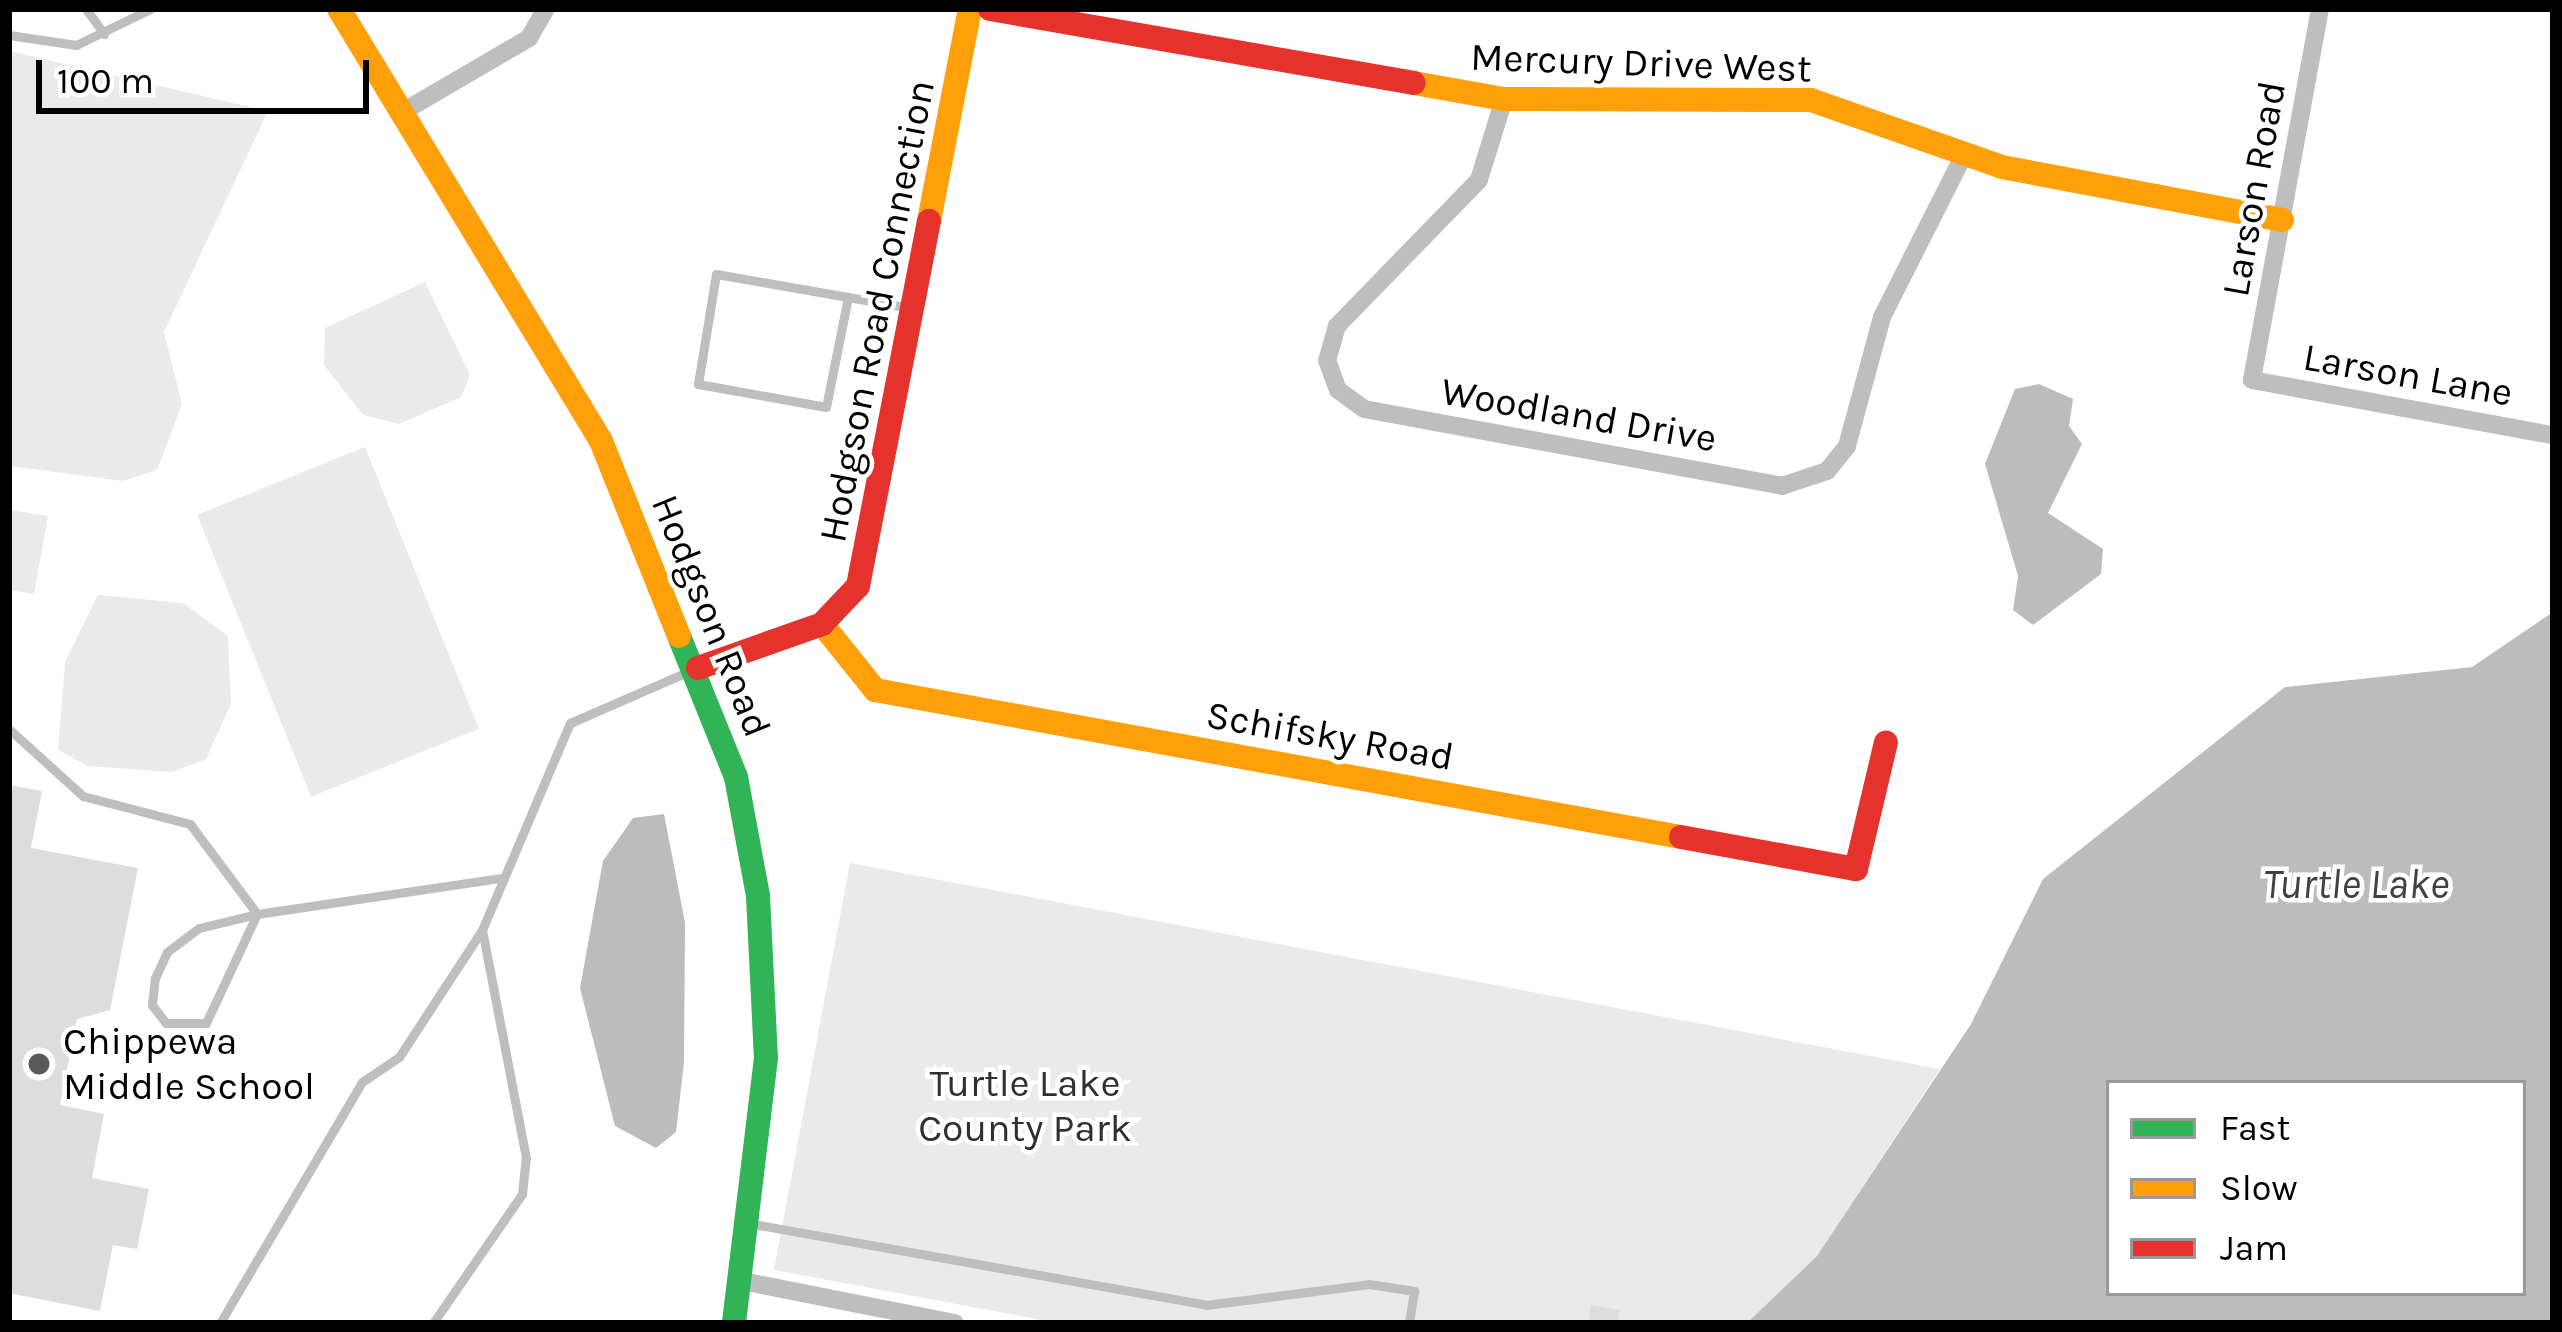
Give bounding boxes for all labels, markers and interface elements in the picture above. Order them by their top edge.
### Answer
street label: Mercury Drive West [1470,34,1812,92]
scale bar [42,36,375,110]
text: 100 m [57,60,154,102]
street label: Hodgson Road Connection [809,76,945,546]
street label: Larson Road [2212,78,2296,300]
street label: Larson Lane [2300,334,2516,416]
street label: Woodland Drive [1438,368,1720,462]
street label: Hodgson Road [641,488,781,744]
street label: Schifsky Road [1203,691,1457,781]
water label: Turtle Lake [2263,859,2449,909]
place label: Chippewa Middle School [63,1019,315,1110]
marker: Chippewa Middle School [26,1051,52,1077]
park label: Turtle Lake County Park [918,1061,1132,1152]
legend [2106,1080,2526,1296]
text: Fast [2220,1107,2290,1149]
text: Slow [2220,1167,2298,1209]
text: Jam [2220,1227,2288,1269]

